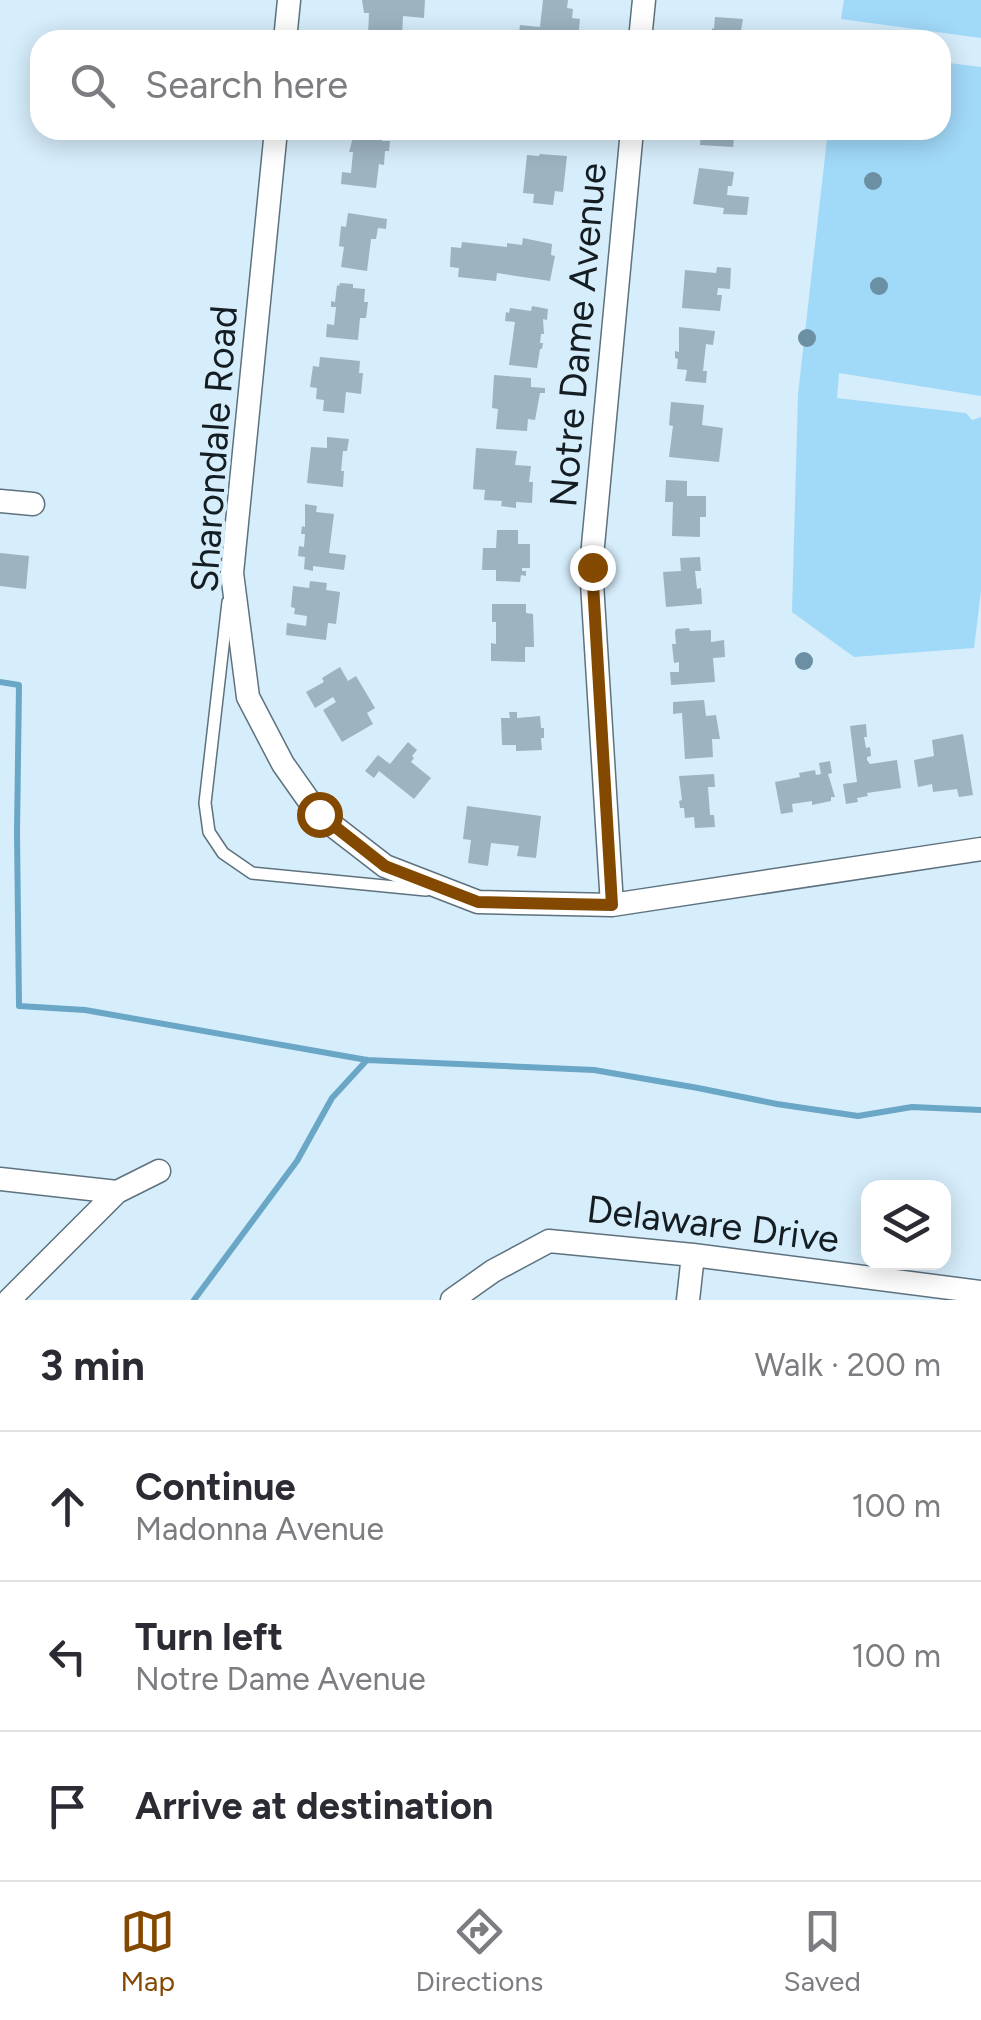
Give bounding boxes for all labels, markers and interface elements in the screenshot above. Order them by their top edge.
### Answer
search box [30,30,951,140]
icon: search [65,58,120,113]
text: Search here [145,62,348,108]
street label: Notre Dame Avenue [540,161,616,509]
street label: Sharondale Road [181,304,247,594]
route end [570,545,616,591]
route start [297,792,343,838]
map controls [861,1180,951,1270]
button: layers [861,1180,951,1270]
street label: Delaware Drive [584,1186,842,1262]
text: 3 min [40,1340,145,1391]
text: Walk · 200 m [755,1346,941,1384]
text: Continue [135,1464,296,1510]
icon: ahead [40,1479,95,1534]
text: 100 m [852,1487,941,1525]
text: Madonna Avenue [135,1510,384,1548]
text: Turn left [135,1614,283,1660]
icon: left [40,1629,95,1684]
text: 100 m [852,1637,941,1675]
text: Notre Dame Avenue [135,1660,426,1698]
icon: arrive [40,1779,95,1834]
text: Arrive at destination [135,1783,493,1829]
tab: Map [120,1904,175,1998]
tab: Directions [416,1904,543,1998]
tab: Saved [784,1904,861,1998]

